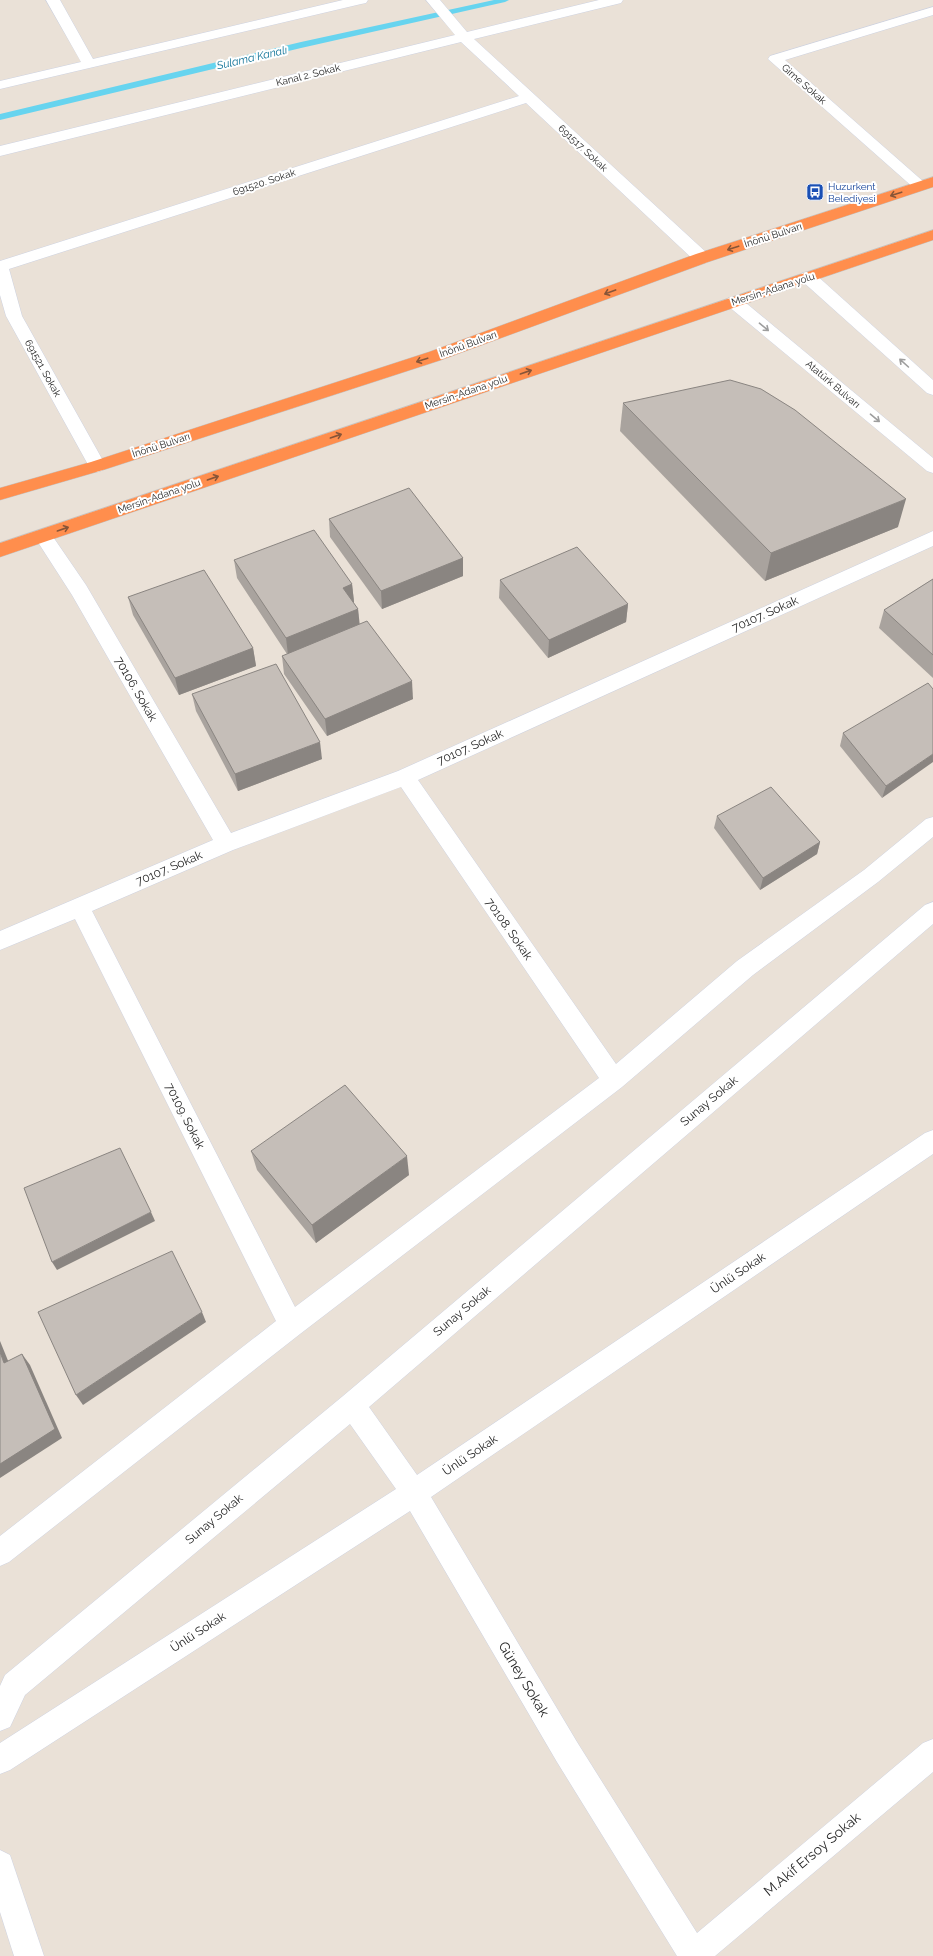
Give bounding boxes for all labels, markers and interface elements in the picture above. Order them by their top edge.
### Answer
water label: Sulama Kanalı [214,43,289,73]
street label: Kanal 2. Sokak [275,62,342,88]
street label: Girne Sokak [780,62,829,107]
street label: 691517. Sokak [556,122,610,174]
street label: 691520. Sokak [231,166,297,197]
place label: Huzurkent Belediyesi [828,181,876,204]
bus stop icon: Huzurkent Belediyesi [805,182,825,202]
one-way arrow [890,191,903,198]
street label: İnönü Bulvarı [743,220,803,250]
one-way arrow [726,245,739,252]
street label: Mersin-Adana yolu [730,270,816,308]
one-way arrow [605,288,617,296]
one-way arrow [758,322,769,331]
street label: İnönü Bulvarı [438,329,498,359]
street label: 691521. Sokak [23,338,64,399]
one-way arrow [416,357,429,364]
street label: Atatürk Bulvarı [804,358,862,410]
one-way arrow [899,358,909,368]
one-way arrow [519,368,531,376]
street label: Mersin-Adana yolu [423,373,509,411]
one-way arrow [869,414,880,423]
street label: İnönü Bulvarı [131,430,191,460]
one-way arrow [330,432,342,440]
one-way arrow [206,474,219,481]
street label: Mersin-Adana yolu [116,477,202,515]
one-way arrow [57,524,69,532]
street label: 70107. Sokak [730,593,801,635]
street label: 70106. Sokak [112,654,160,724]
street label: 70107. Sokak [435,726,506,768]
street label: 70107. Sokak [134,847,205,888]
street label: 70108. Sokak [483,895,536,963]
street label: Sunay Sokak [677,1073,741,1129]
street label: 70109. Sokak [162,1081,208,1152]
street label: Ünlü Sokak [708,1249,769,1296]
street label: Sunay Sokak [430,1283,494,1339]
street label: Ünlü Sokak [440,1431,501,1478]
street label: Sunay Sokak [182,1491,246,1547]
street label: Ünlü Sokak [168,1609,229,1655]
street label: Güney Sokak [495,1639,553,1720]
street label: M.Akif Ersoy Sokak [761,1809,864,1899]

